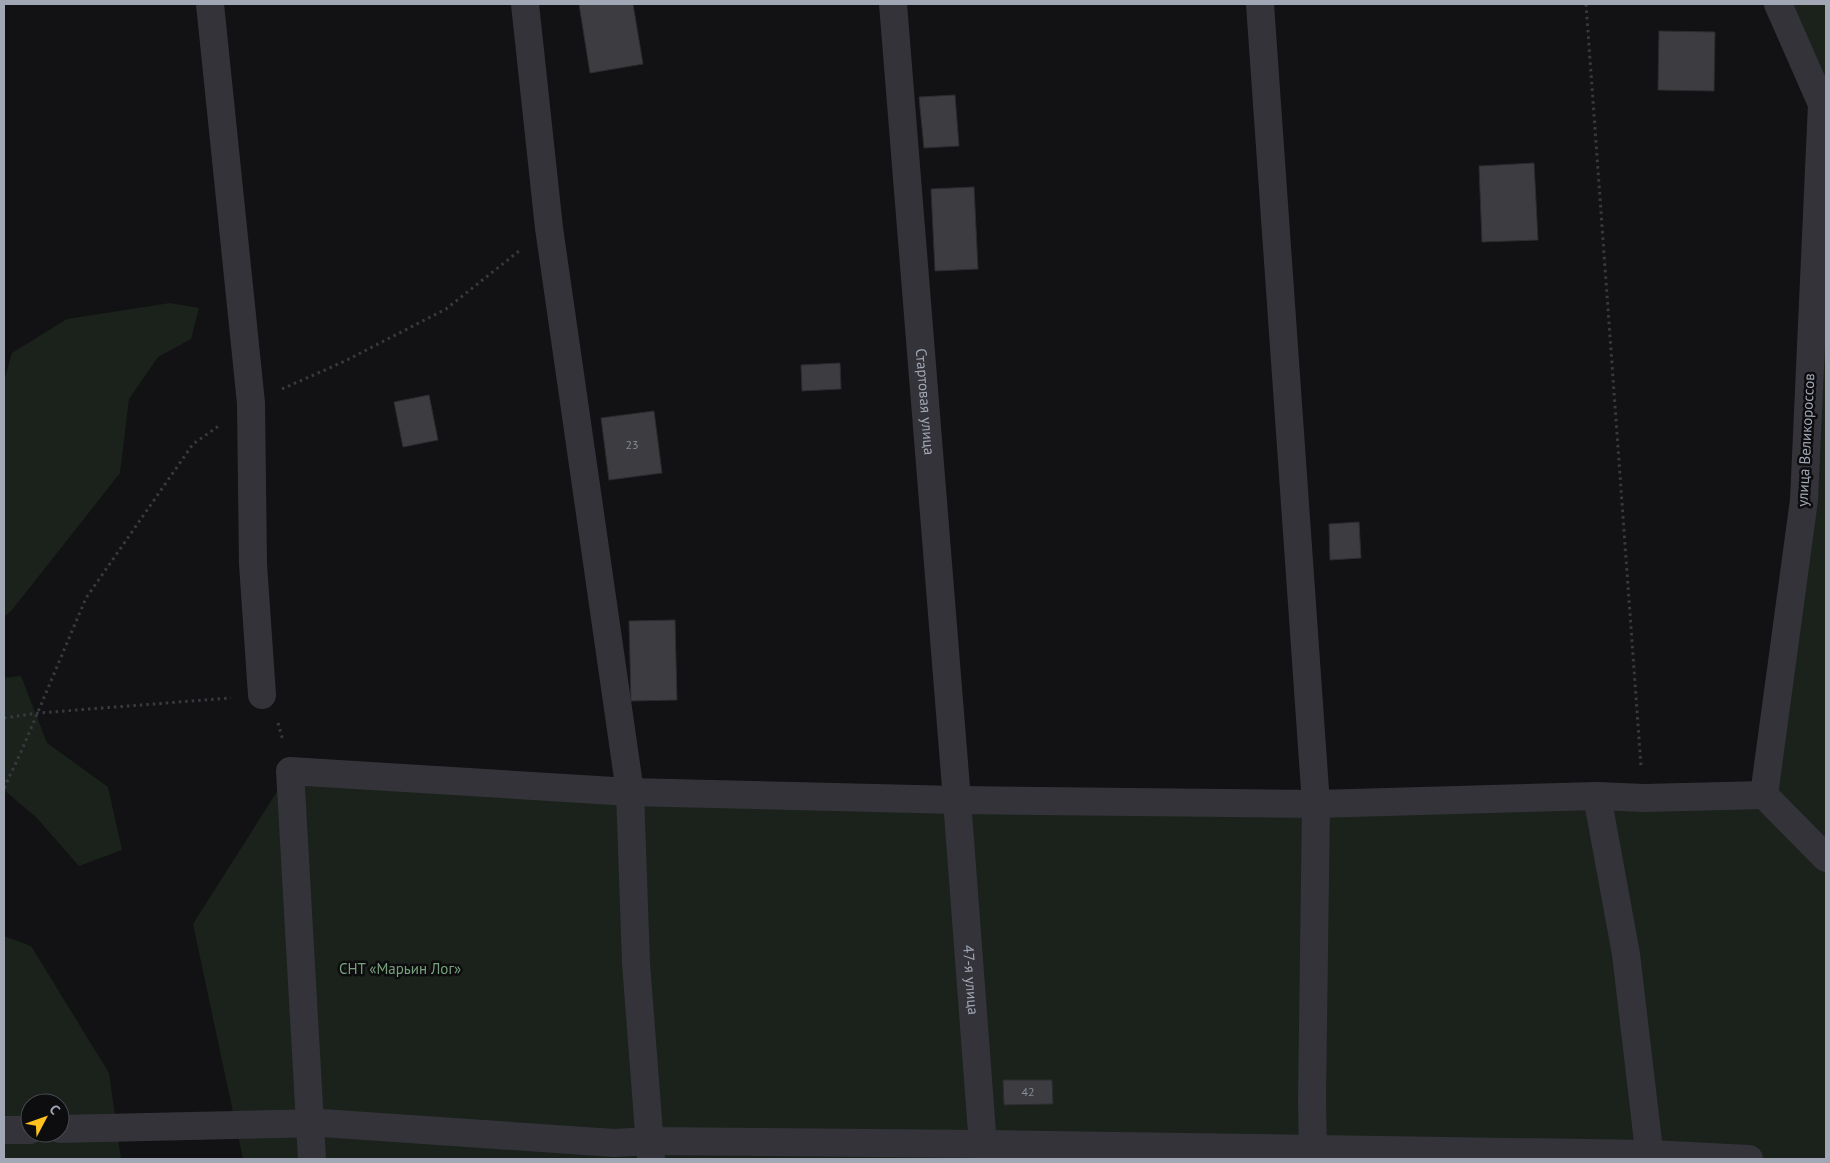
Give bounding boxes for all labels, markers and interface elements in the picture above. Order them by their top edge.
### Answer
street label: Стартовая улица [912,348,939,456]
street label: улица Великороссов [1793,373,1818,507]
house number: 23 [625,437,639,452]
street label: 47-я улица [959,944,983,1016]
park label: СНТ «Марьин Лог» [339,959,461,978]
house number: 42 [1021,1084,1035,1099]
north arrow [20,1093,70,1143]
text: С [45,1101,64,1118]

